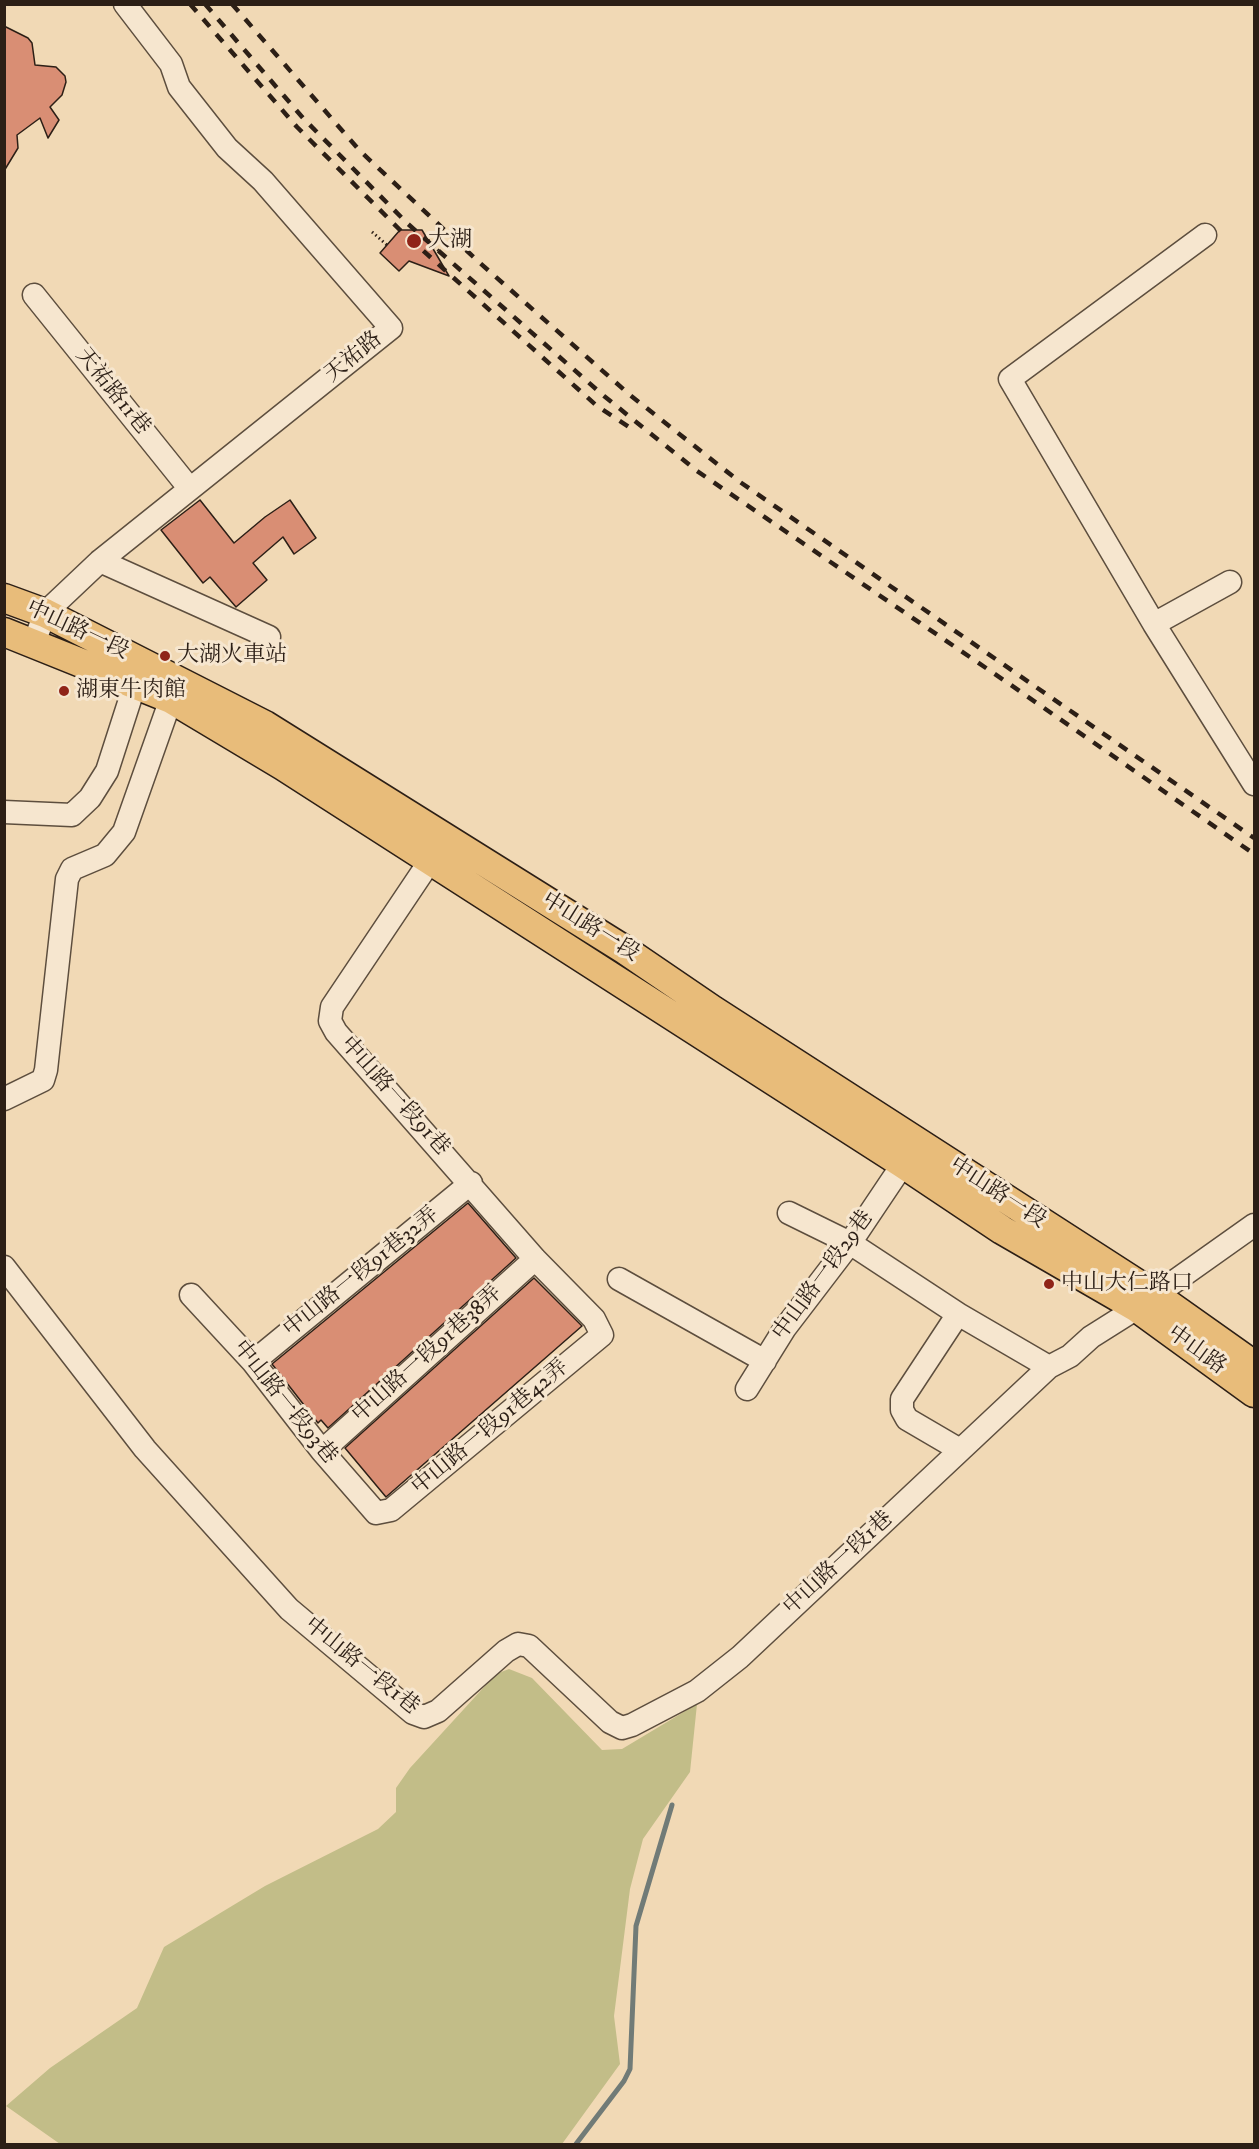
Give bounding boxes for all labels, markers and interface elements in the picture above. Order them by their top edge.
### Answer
place label: 大湖 [428,228,472,254]
marker: 大湖 [405,232,423,250]
street label: 天祐路 [320,327,388,389]
street label: 天祐路11巷 [69,343,155,441]
street label: 中山路一段 [22,596,132,666]
place label: 大湖火車站 [177,643,287,669]
marker: 大湖火車站 [158,649,172,663]
place label: 湖東牛肉館 [76,678,186,704]
marker: 湖東牛肉館 [57,684,71,698]
street label: 中山路一段 [536,888,644,968]
street label: 中山路一段91巷 [334,1032,454,1162]
street label: 中山路一段 [944,1153,1050,1235]
street label: 中山路一段91巷32弄 [279,1202,445,1344]
street label: 中山路一段29巷 [768,1206,880,1346]
place label: 中山大仁路口 [1061,1271,1193,1297]
marker: 中山大仁路口 [1042,1277,1056,1291]
street label: 中山路一段91巷38弄 [348,1281,508,1429]
street label: 中山路 [1162,1321,1230,1381]
street label: 中山路一段93巷 [226,1336,342,1470]
street label: 中山路一段91巷42弄 [407,1355,575,1501]
street label: 中山路一段1巷 [779,1507,899,1621]
street label: 中山路一段1巷 [298,1613,424,1721]

